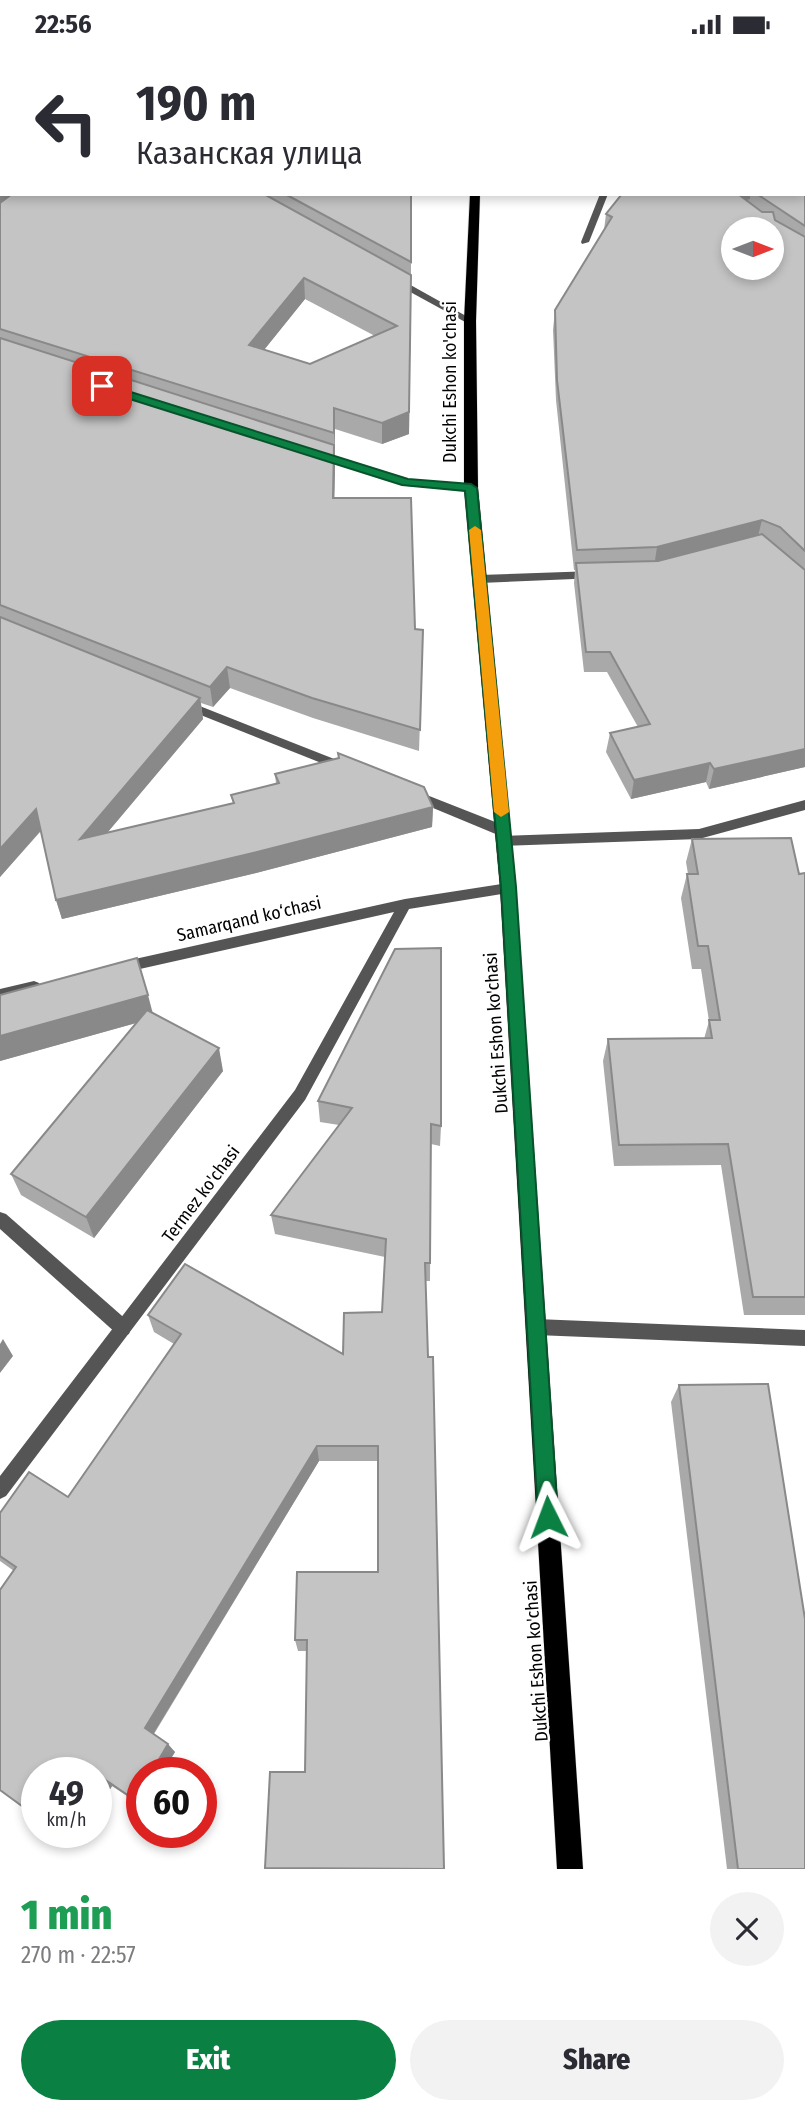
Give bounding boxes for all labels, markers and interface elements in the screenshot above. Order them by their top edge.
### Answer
text: 22:56 [35,9,92,40]
text: 190 m [136,74,256,133]
icon: left [21,77,112,168]
text: Казанская улица [136,134,363,172]
north arrow [721,217,784,280]
map controls [721,217,784,280]
street label: Dukchi Eshon ko'chasi [439,301,461,463]
pin [72,356,132,416]
icon: arrive [83,367,121,405]
street label: Samarqand ko‘chasi [175,892,323,946]
street label: Dukchi Eshon ko'chasi [479,952,513,1114]
street label: Termez ko'chasi [157,1141,245,1247]
position arrow [511,1480,585,1554]
street label: Dukchi Eshon ko'chasi [519,1580,553,1742]
speed limit sign: 60 [126,1757,217,1848]
text: 49 [49,1772,84,1814]
text: km/h [46,1809,87,1831]
text: 1 min [21,1890,112,1940]
button: close [710,1892,784,1966]
text: 270 m · 22:57 [21,1941,135,1969]
button: Exit [21,2020,396,2100]
button: Share [410,2020,784,2100]

